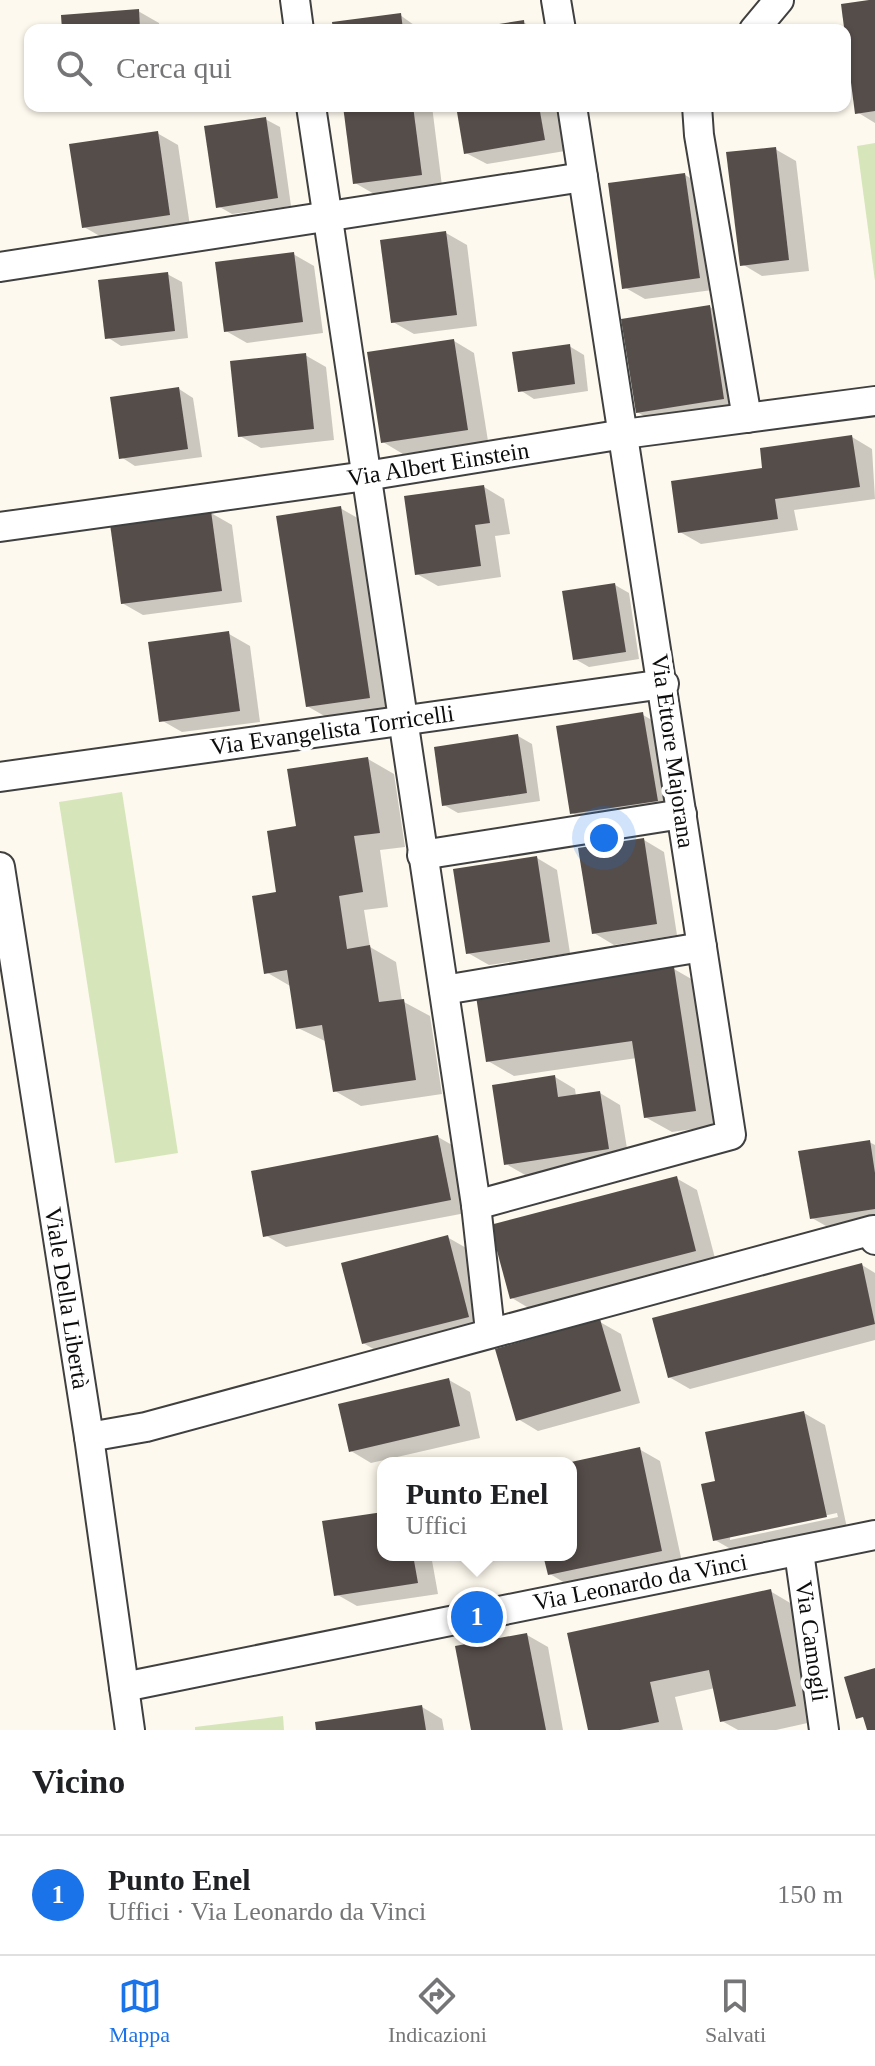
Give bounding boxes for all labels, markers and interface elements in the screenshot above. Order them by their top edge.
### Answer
search box [24,24,851,112]
icon: search [52,46,96,90]
text: Cerca qui [116,51,232,84]
street label: Via Albert Einstein [345,437,531,491]
street label: Via Ettore Majorana [647,652,700,850]
street label: Via Evangelista Torricelli [209,700,456,760]
your location [584,818,624,858]
street label: Viale Della Libertà [40,1205,94,1391]
popup [377,1457,577,1561]
text: Punto Enel [406,1477,548,1510]
text: Uffici [406,1511,467,1540]
street label: Via Leonardo da Vinci [531,1548,749,1615]
street label: Via Camogli [791,1579,833,1703]
pin: 1 [451,1587,503,1647]
text: Vicino [32,1763,125,1800]
text: Punto Enel [108,1863,251,1896]
text: 1 [52,1880,65,1909]
text: 150 m [777,1880,843,1909]
text: Uffici · Via Leonardo da Vinci [108,1897,426,1926]
tab: Mappa [109,1974,170,2048]
tab: Indicazioni [388,1974,487,2048]
tab: Salvati [705,1974,766,2048]

